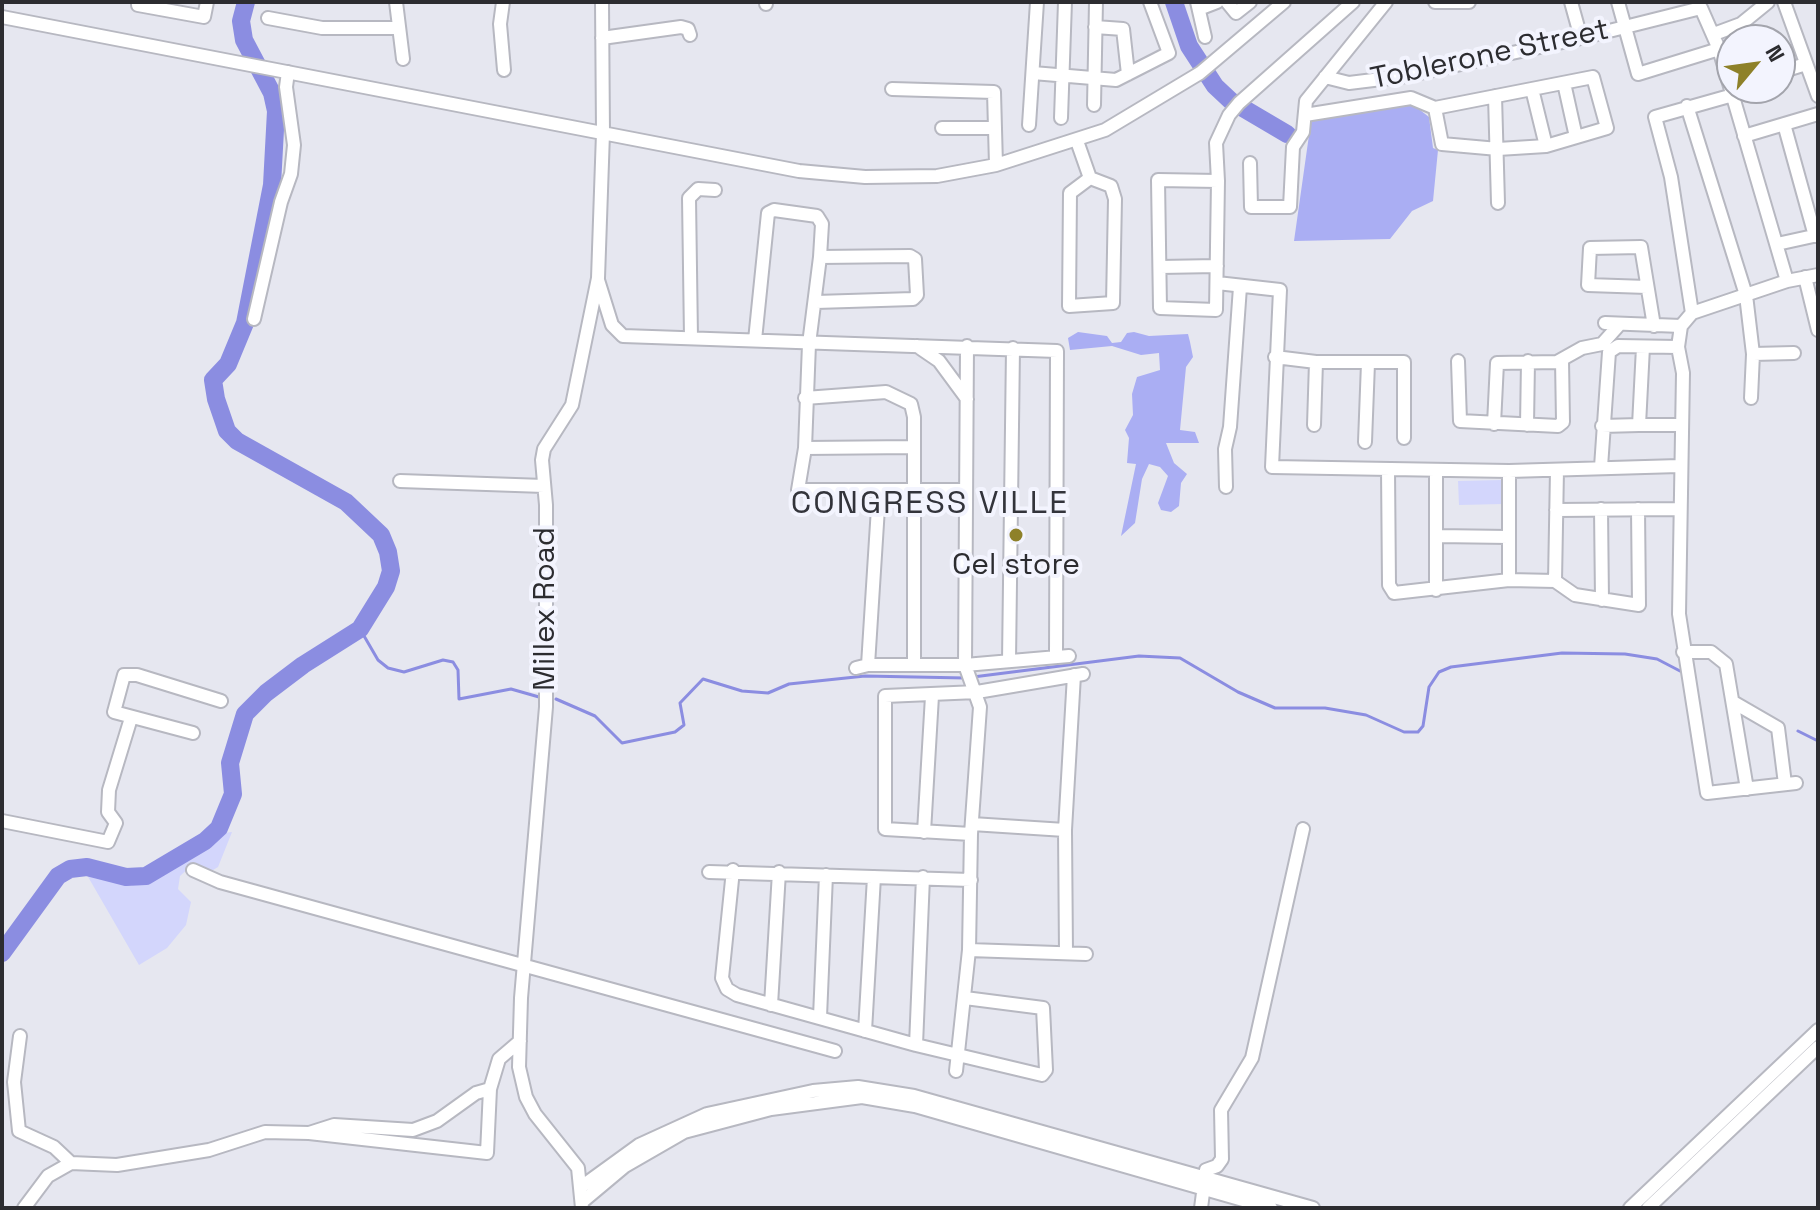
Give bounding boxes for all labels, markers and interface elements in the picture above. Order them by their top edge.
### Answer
street label: Toblerone Street [1368,12,1612,98]
north arrow [1716,24,1796,104]
text: N [1759,40,1791,67]
district label: CONGRESS VILLE [791,485,1069,523]
marker: Cel store [1007,526,1025,544]
street label: Millex Road [528,527,564,691]
place label: Cel store [952,548,1080,584]

